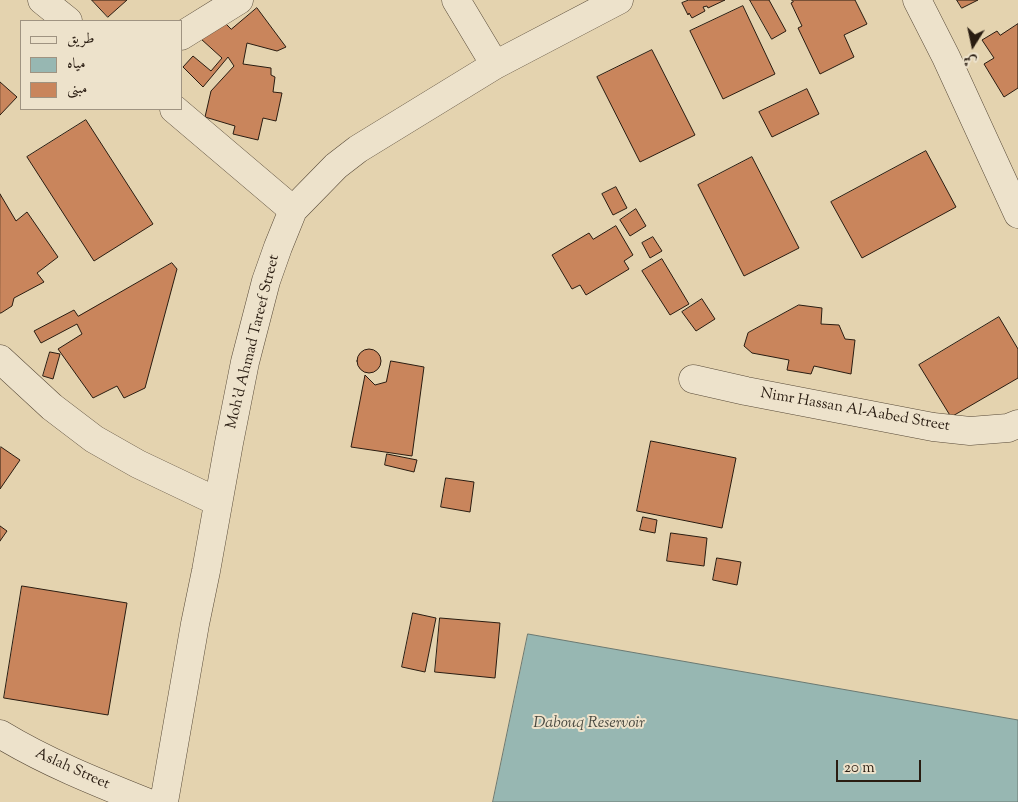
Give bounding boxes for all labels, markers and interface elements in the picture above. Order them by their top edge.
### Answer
legend [20,20,182,110]
north arrow [948,20,998,70]
text: طريق [67,29,94,50]
text: ش [962,49,979,71]
text: مياه [67,54,85,75]
text: مبنى [67,79,87,100]
street label: Moh'd Ahmad Tareef Street [224,253,284,431]
street label: Nimr Hassan Al-Aabed Street [759,385,951,437]
water label: Dabouq Reservoir [533,714,645,734]
street label: Aslah Street [32,746,112,794]
scale bar [838,750,923,782]
text: 20 m [844,758,875,779]

